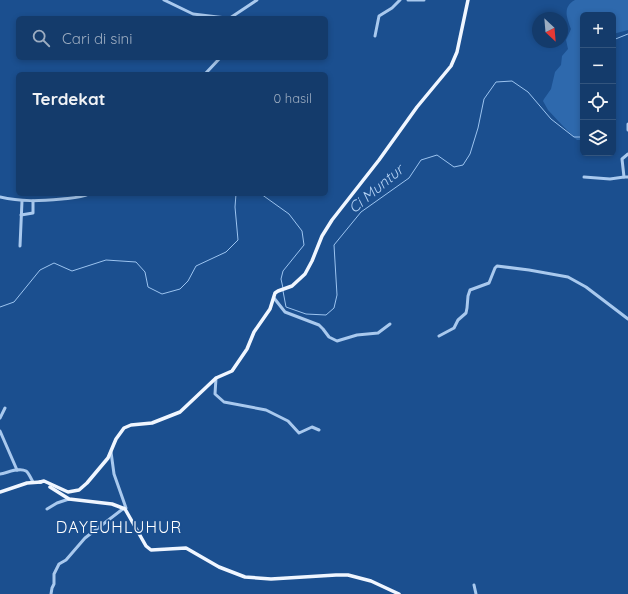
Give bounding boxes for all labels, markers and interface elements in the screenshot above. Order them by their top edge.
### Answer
north arrow [532,12,568,48]
map controls [580,12,616,156]
button: + [580,12,616,48]
search box [16,16,328,60]
icon: search [30,27,52,49]
text: Cari di sini [62,29,133,48]
button: − [580,48,616,84]
button: locate [580,84,616,120]
text: Terdekat [32,88,106,109]
text: 0 hasil [274,90,312,106]
button: layers [580,120,616,156]
water label: Ci Muntur [344,159,409,217]
district label: DAYEUHLUHUR [56,517,182,537]

